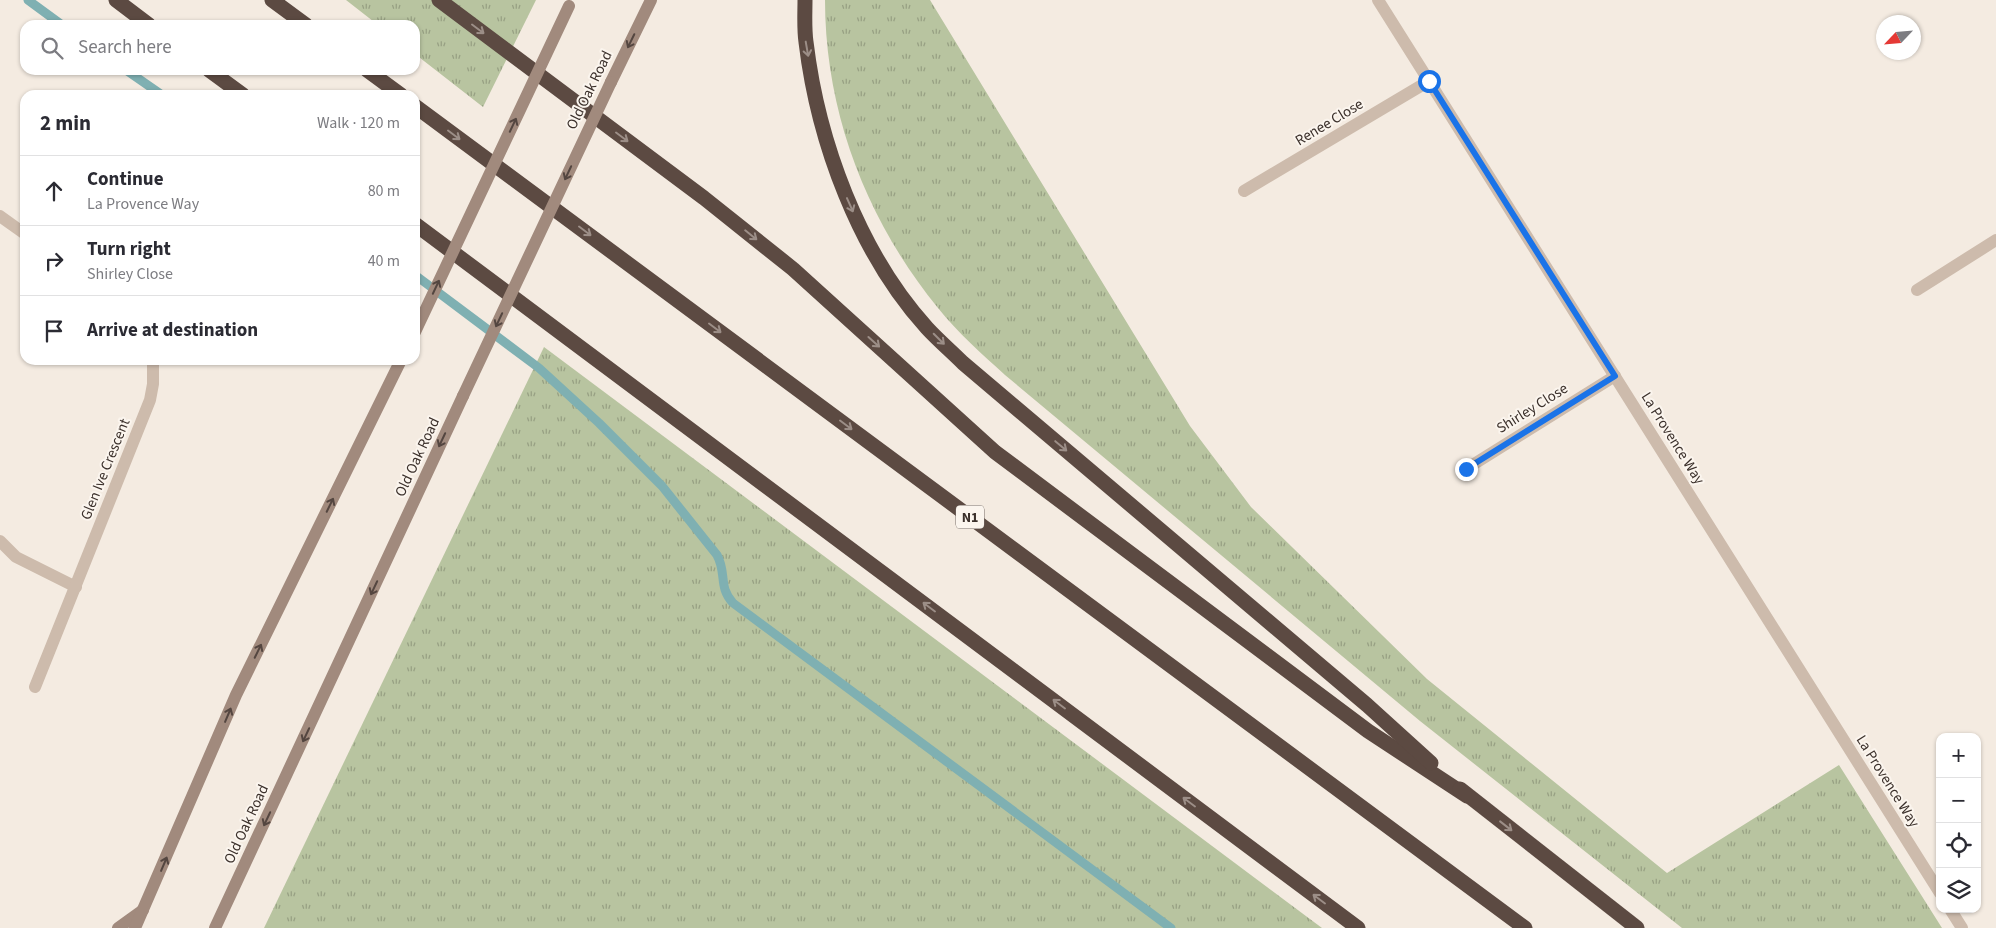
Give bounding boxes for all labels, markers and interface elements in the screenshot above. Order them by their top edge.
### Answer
north arrow [1876,15,1921,60]
search box [20,20,420,75]
one-way arrow [471,24,485,34]
one-way arrow [626,33,635,48]
icon: search [38,34,66,62]
text: Search here [78,34,172,61]
one-way arrow [802,40,812,56]
street label: Old Oak Road [561,47,618,133]
route start [1418,70,1441,93]
street label: Renee Close [1291,94,1367,151]
text: 2 min [40,108,91,138]
text: Walk · 120 m [317,112,400,134]
one-way arrow [508,118,518,133]
one-way arrow [447,130,461,140]
one-way arrow [615,131,628,142]
text: Continue [87,166,164,193]
one-way arrow [563,166,573,181]
icon: ahead [40,177,68,205]
text: 80 m [368,180,400,202]
text: La Provence Way [87,193,199,215]
one-way arrow [846,197,856,212]
one-way arrow [578,226,591,237]
one-way arrow [744,230,757,241]
text: Turn right [87,236,171,263]
icon: right [40,247,68,275]
text: 40 m [368,250,400,272]
text: Shirley Close [87,263,173,285]
one-way arrow [431,280,441,295]
one-way arrow [493,313,503,328]
icon: arrive [40,317,68,345]
text: Arrive at destination [87,317,258,344]
one-way arrow [708,323,722,333]
one-way arrow [933,333,945,346]
one-way arrow [867,336,880,348]
street label: Shirley Close [1493,378,1572,439]
street label: La Provence Way [1636,388,1709,488]
street label: Old Oak Road [390,414,445,500]
street label: Glen Ive Crescent [76,415,135,523]
one-way arrow [839,420,853,430]
one-way arrow [437,433,447,448]
one-way arrow [1054,441,1067,452]
route end [1455,458,1478,481]
one-way arrow [326,498,335,513]
road number: N1 [956,506,984,528]
one-way arrow [369,580,378,595]
one-way arrow [922,602,936,612]
one-way arrow [254,644,263,659]
one-way arrow [1053,699,1066,710]
one-way arrow [223,708,233,723]
one-way arrow [300,727,310,742]
street label: La Provence Way [1851,731,1924,831]
map controls [1936,733,1981,913]
button: + [1936,733,1981,778]
button: − [1936,778,1981,823]
street label: Old Oak Road [219,781,274,867]
one-way arrow [1183,796,1196,807]
one-way arrow [261,811,271,826]
one-way arrow [1499,820,1512,831]
button: locate [1936,823,1981,868]
one-way arrow [159,857,169,872]
button: layers [1936,868,1981,913]
one-way arrow [1312,894,1326,904]

